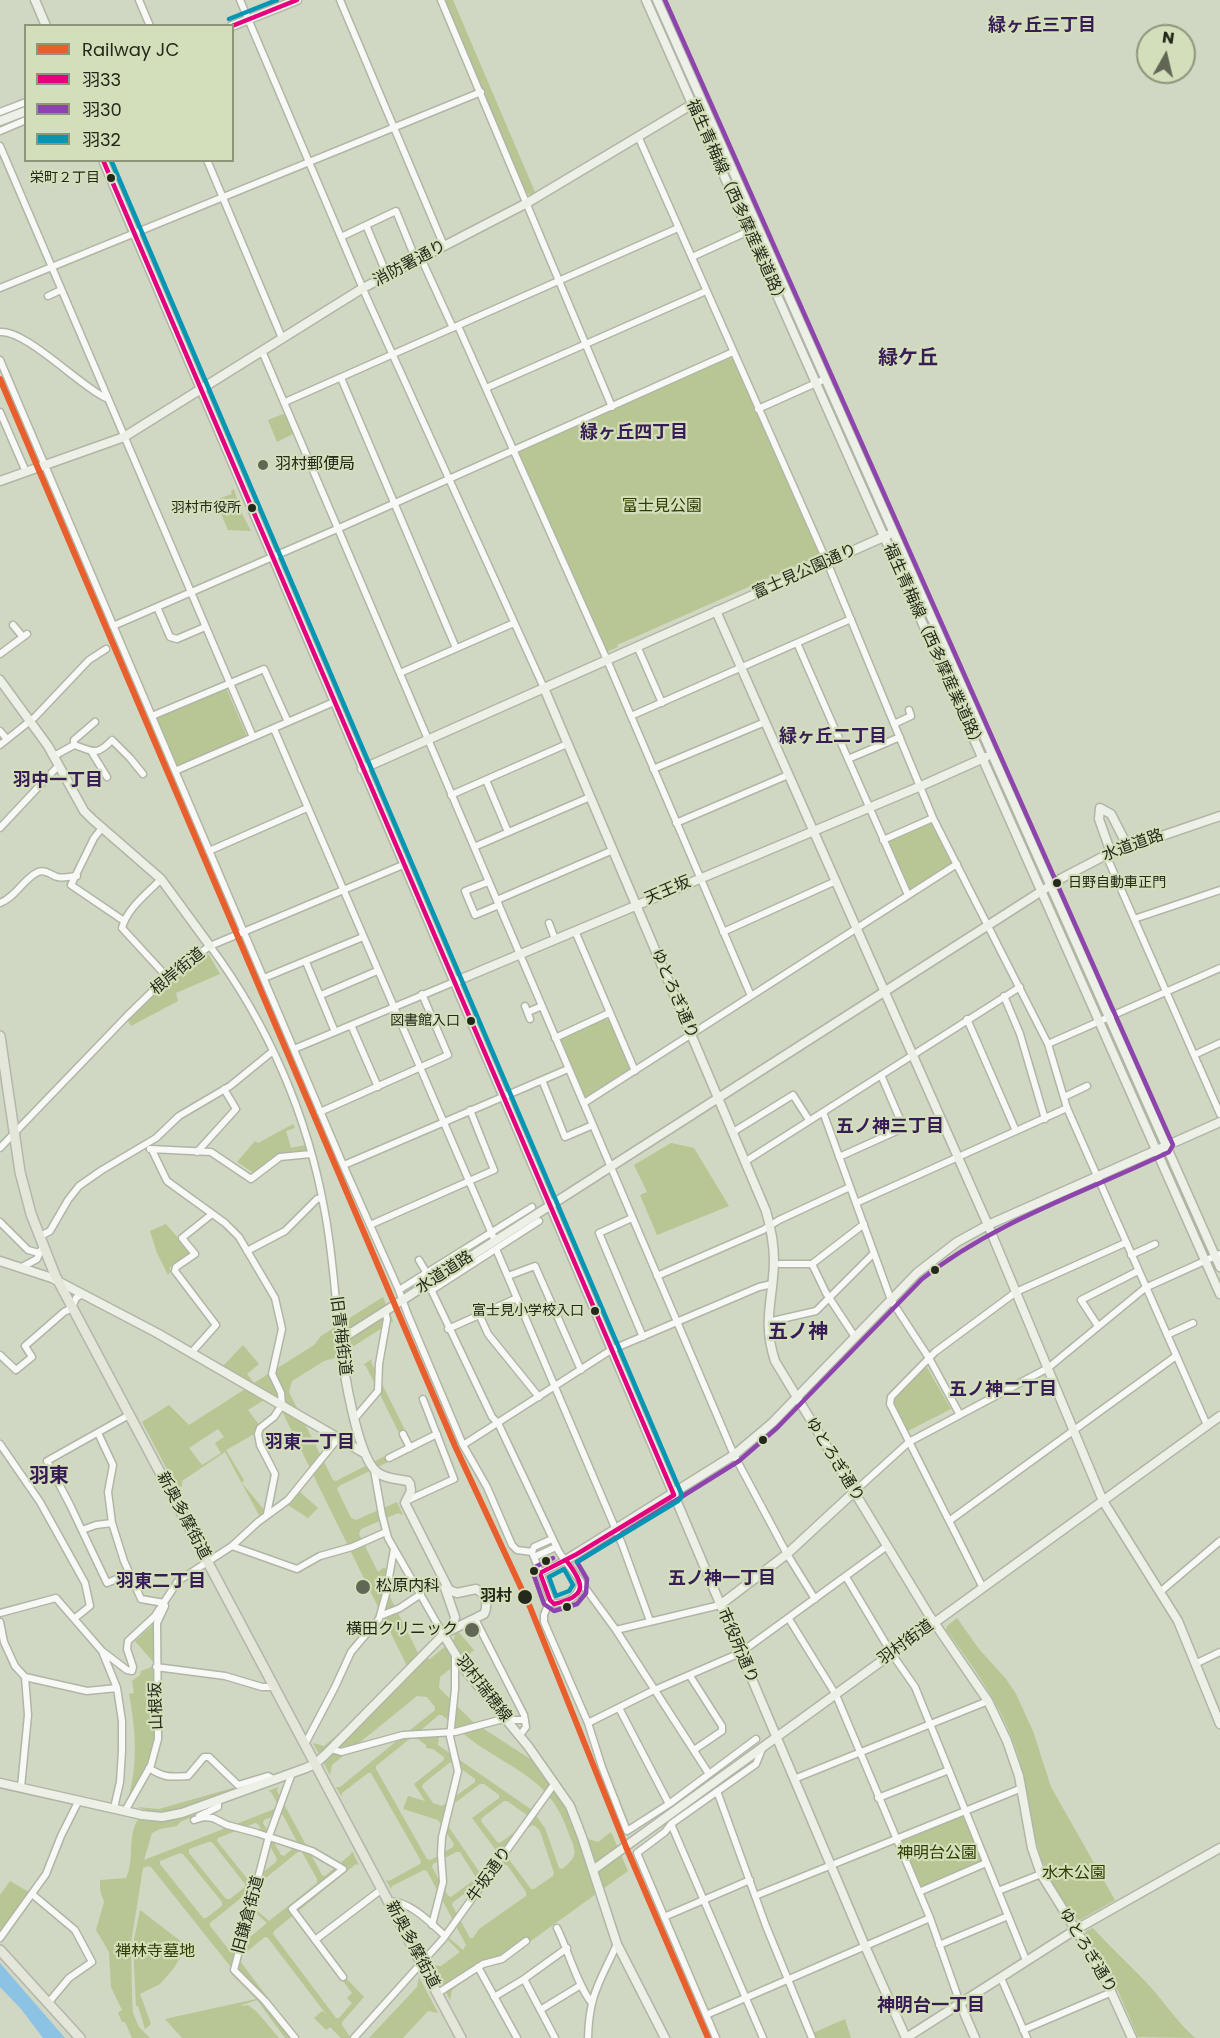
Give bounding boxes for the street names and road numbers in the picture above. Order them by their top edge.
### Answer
street label: 福生青梅線（西多摩産業道路） [682,97,790,309]
street label: 消防署通り [370,237,450,291]
street label: 富士見公園通り [750,540,860,604]
street label: 福生青梅線（西多摩産業道路） [879,541,987,753]
street label: 水道道路 [1100,826,1166,866]
street label: 天王坂 [642,873,694,909]
street label: 根岸街道 [147,944,209,1000]
street label: ゆとろぎ通り [646,946,702,1042]
street label: 水道道路 [413,1248,477,1298]
street label: 旧青梅街道 [326,1295,354,1377]
street label: ゆとろぎ通り [800,1414,868,1506]
street label: 新奥多摩街道 [152,1469,214,1563]
street label: 市役所通り [713,1605,761,1687]
street label: 羽村街道 [874,1616,938,1670]
street label: 羽村瑞穂線 [451,1652,515,1726]
street label: 山根坂 [147,1682,167,1730]
street label: 牛坂通り [464,1843,516,1907]
street label: 旧鎌倉街道 [229,1874,269,1956]
street label: 新奥多摩街道 [381,1898,443,1992]
street label: ゆとろぎ通り [1054,1905,1120,1997]

